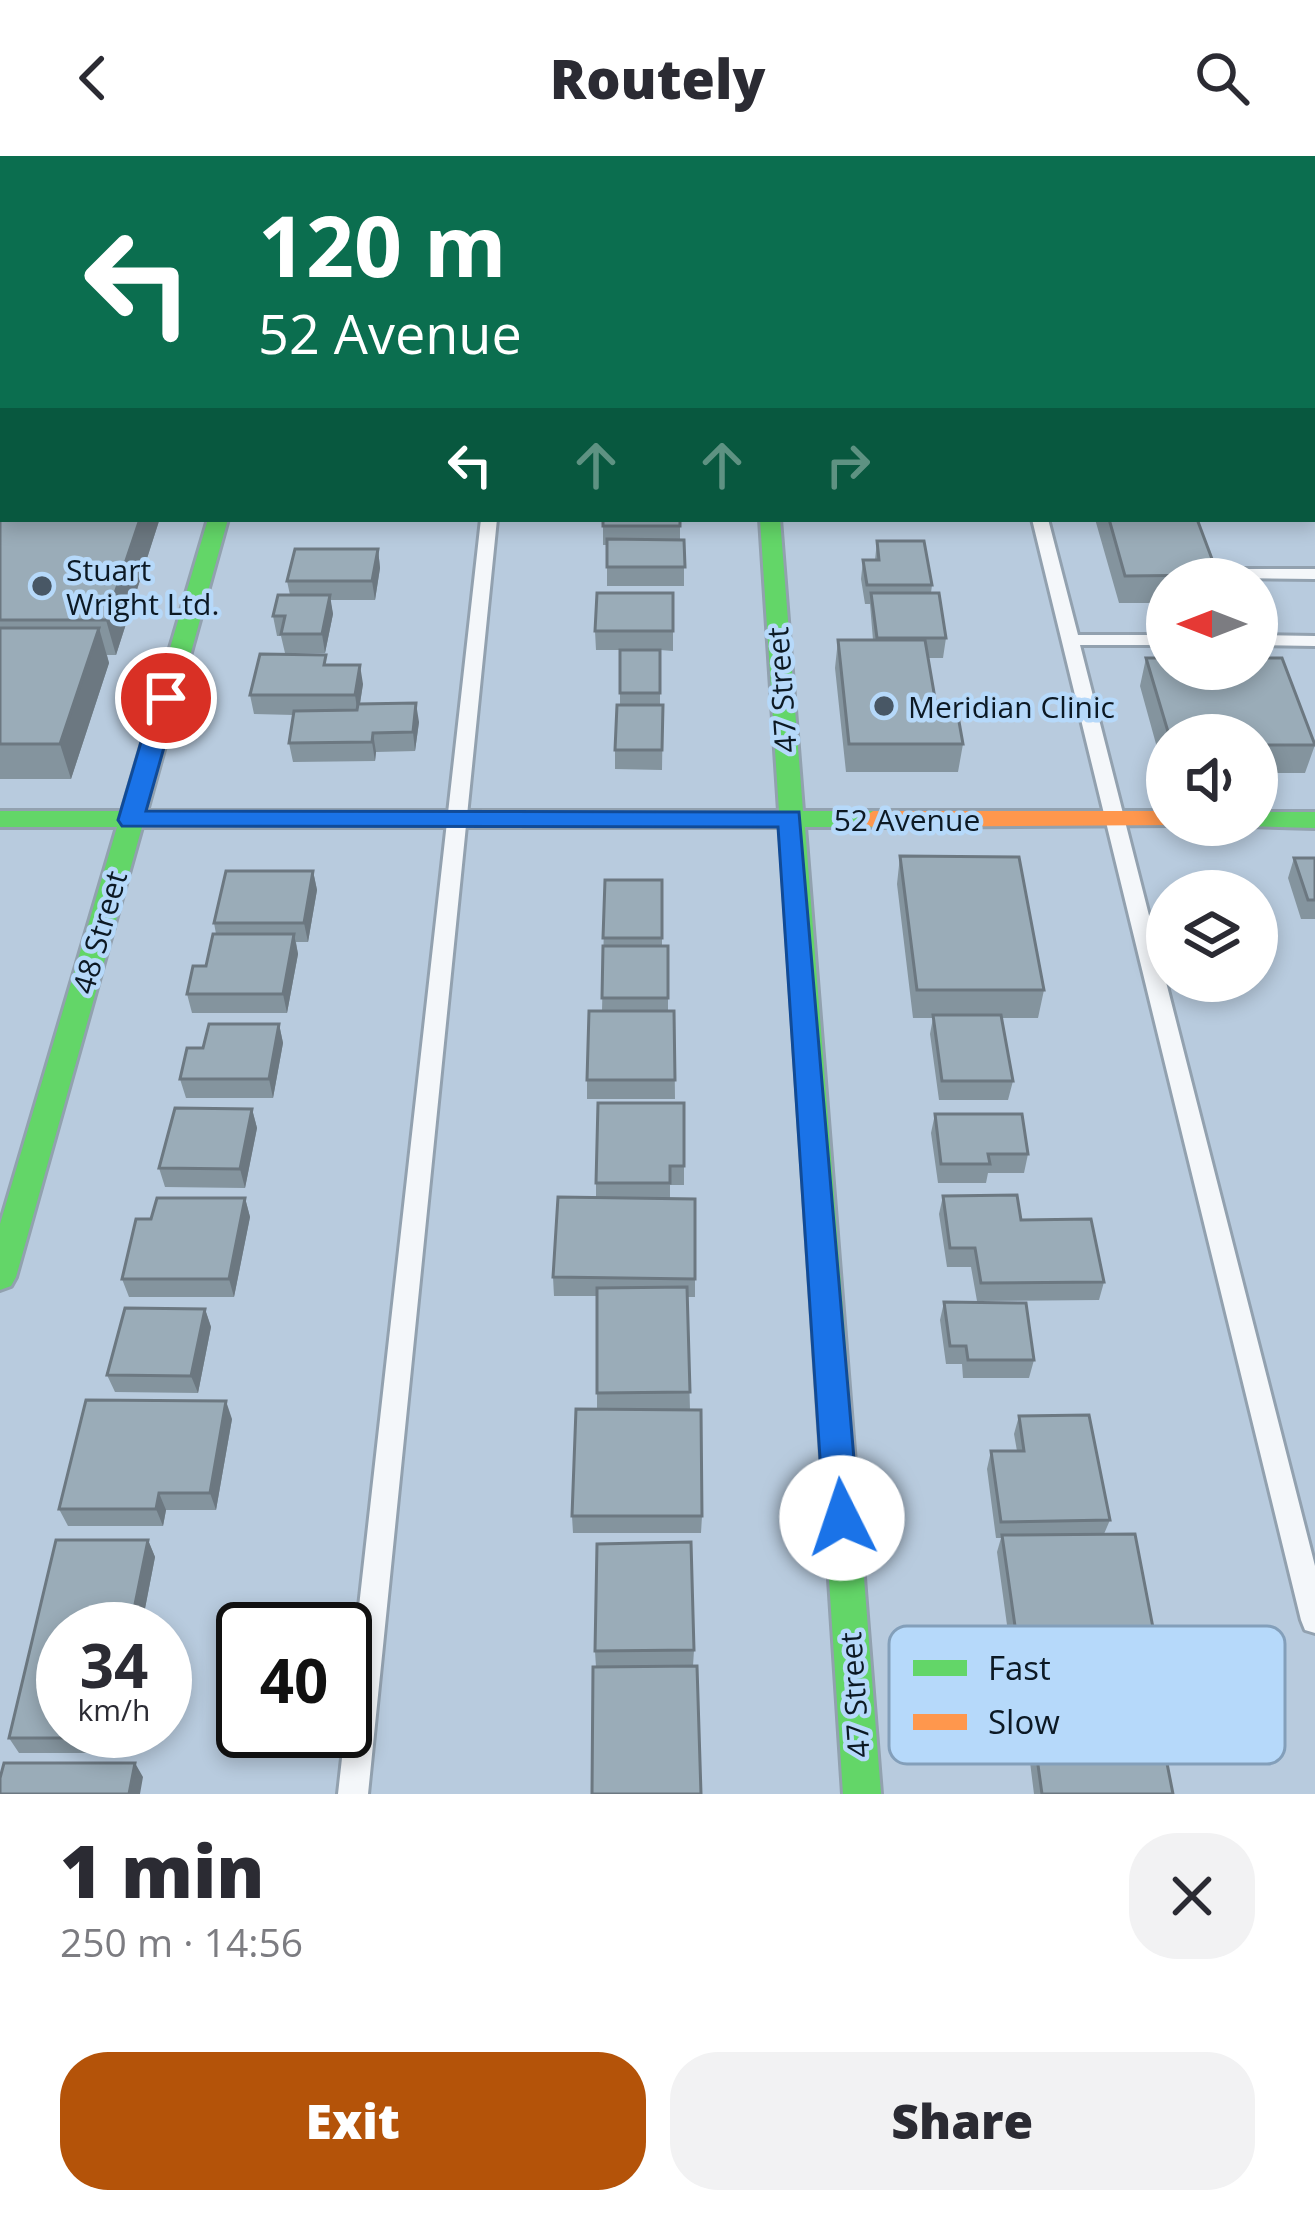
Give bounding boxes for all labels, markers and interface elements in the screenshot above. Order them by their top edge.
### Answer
text: Routely [550,41,765,115]
icon: back [60,45,126,111]
icon: search [1189,45,1255,111]
text: 120 m [258,187,506,302]
icon: left [60,204,216,360]
text: 52 Avenue [258,296,522,370]
icon: left [437,432,503,498]
icon: ahead [563,432,629,498]
icon: ahead [689,432,755,498]
icon: right [815,432,881,498]
place label: Stuart Wright Ltd. [66,549,219,624]
north arrow [1146,558,1278,690]
map controls [1146,558,1278,1002]
marker: Stuart Wright Ltd. [29,573,55,599]
street label: 47 Street [756,626,806,754]
pin [115,647,217,749]
icon: arrive [133,665,199,731]
place label: Meridian Clinic [908,686,1115,727]
marker: Meridian Clinic [871,693,897,719]
button: sound [1146,714,1278,846]
street label: 52 Avenue [834,799,980,840]
street label: 48 Street [62,866,136,998]
button: layers [1146,870,1278,1002]
position arrow [779,1455,905,1581]
speed limit sign: 40 [216,1602,372,1758]
text: 34 [80,1624,148,1706]
legend [889,1626,1285,1764]
street label: 47 Street [829,1631,879,1759]
text: Fast [988,1645,1051,1690]
text: km/h [78,1689,150,1730]
text: Slow [988,1699,1060,1744]
text: 1 min [60,1821,265,1919]
button: close [1129,1833,1255,1959]
text: 250 m · 14:56 [60,1915,303,1968]
button: Exit [60,2052,646,2190]
button: Share [670,2052,1255,2190]

